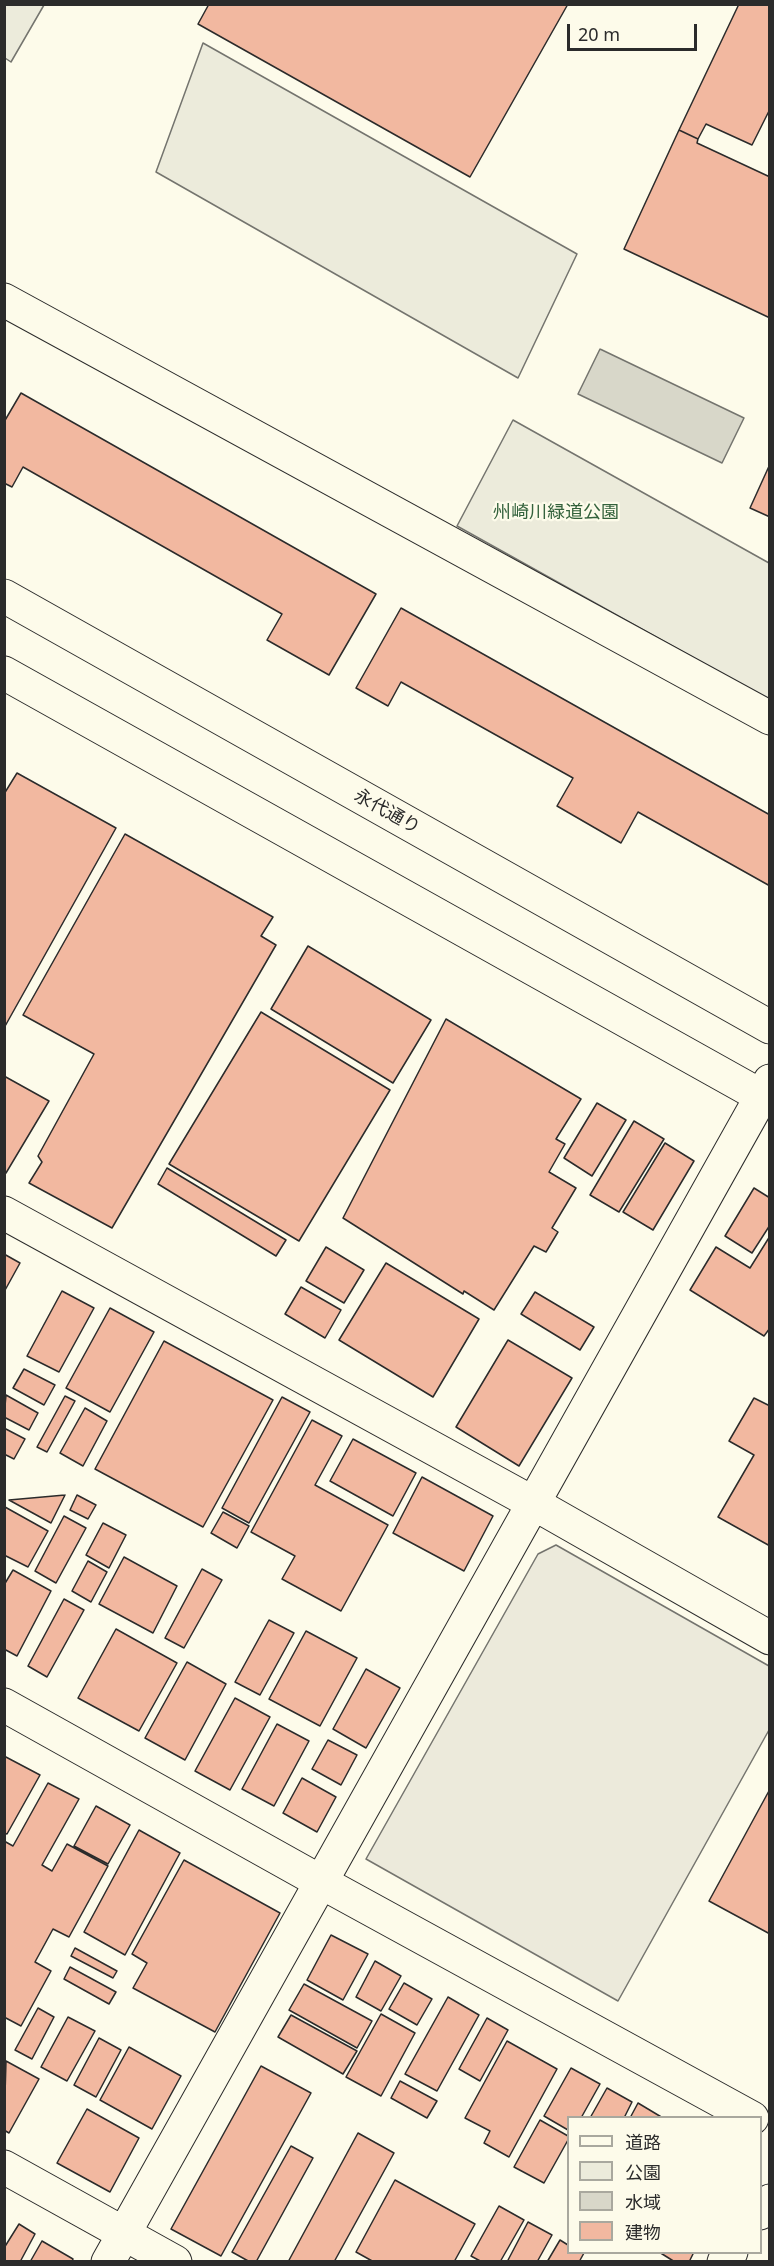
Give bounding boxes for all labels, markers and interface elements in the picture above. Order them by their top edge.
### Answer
scale bar [570,12,700,50]
text: 20 m [578,22,620,46]
park label: 州崎川緑道公園 [493,502,619,524]
street label: 永代通り [350,785,424,839]
legend [567,2116,762,2254]
text: 道路 [625,2130,661,2154]
text: 公園 [625,2160,661,2184]
text: 水域 [625,2190,661,2214]
text: 建物 [625,2220,661,2244]

